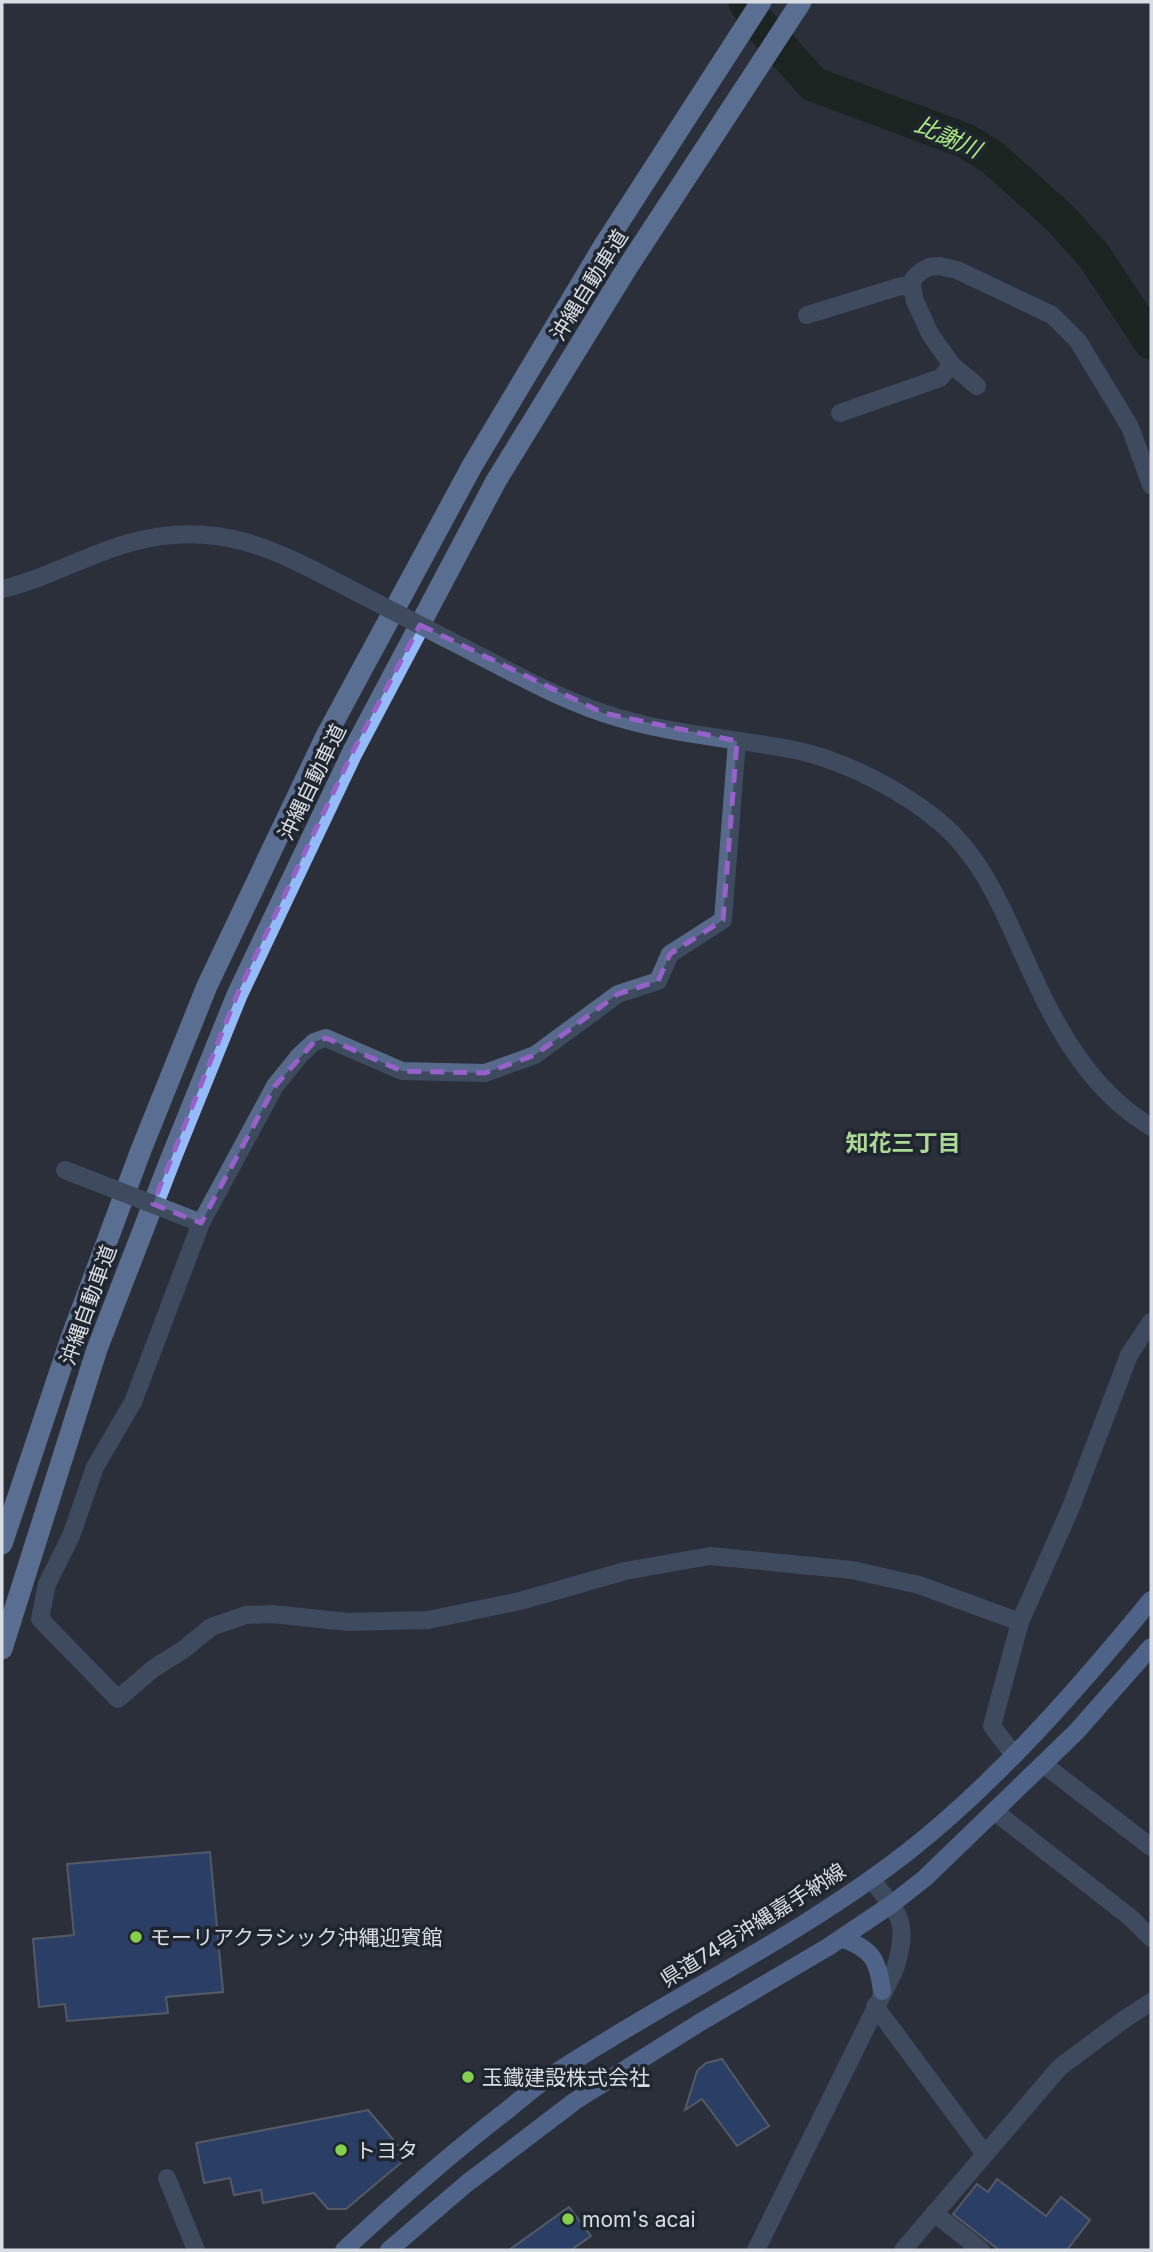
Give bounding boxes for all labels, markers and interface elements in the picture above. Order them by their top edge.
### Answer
water label: 比謝川 [911,110,988,165]
street label: 沖縄自動車道 [545,225,633,345]
street label: 沖縄自動車道 [273,720,351,844]
district label: 知花三丁目 [846,1129,961,1157]
street label: 沖縄自動車道 [55,1242,121,1368]
street label: 県道74号沖縄嘉手納線 [656,1858,850,1992]
place label: モーリアクラシック沖縄迎賓館 [150,1925,443,1950]
marker: モーリアクラシック沖縄迎賓館 [128,1929,144,1945]
place label: 玉鐵建設株式会社 [482,2065,650,2090]
marker: 玉鐵建設株式会社 [460,2069,476,2085]
place label: トヨタ [355,2138,418,2163]
marker: トヨタ [333,2142,349,2158]
place label: mom's acai [582,2207,696,2232]
marker: mom's acai [560,2211,576,2227]

